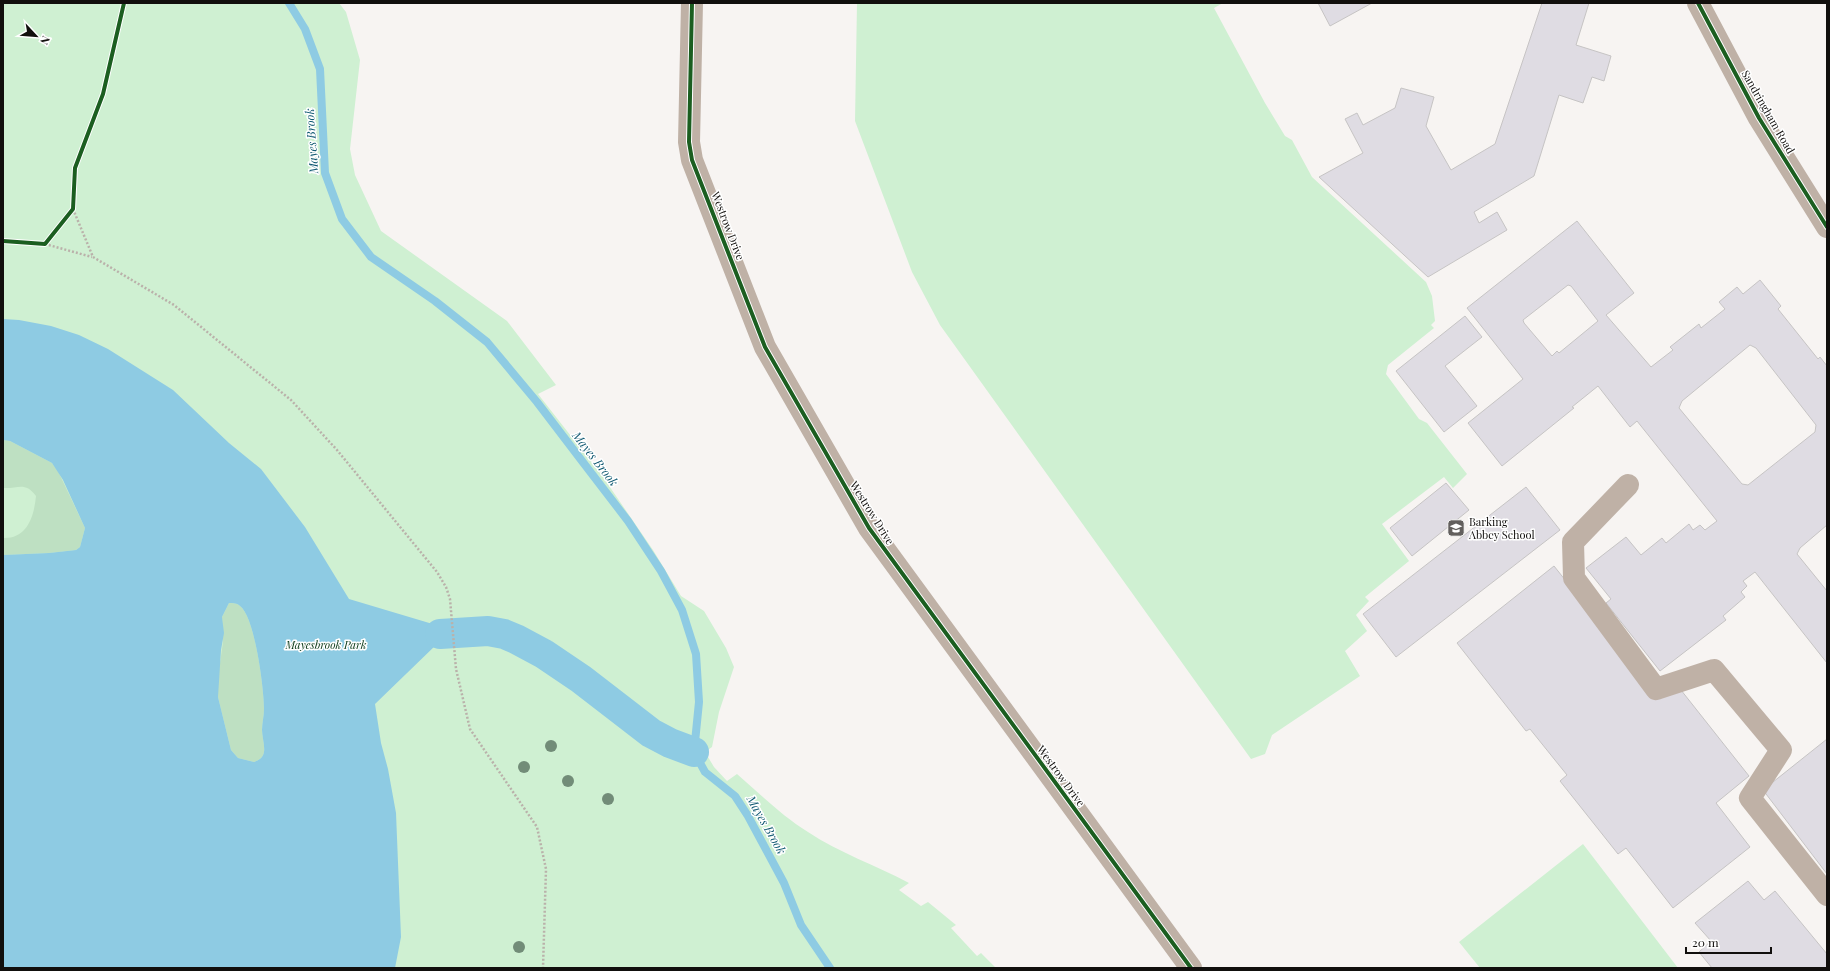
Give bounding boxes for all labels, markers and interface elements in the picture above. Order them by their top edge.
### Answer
north arrow [16,16,56,56]
text: N [37,34,54,48]
street label: Sandringham Road [1738,67,1799,157]
water label: Mayes Brook [301,108,321,175]
street label: Westrow Drive [708,189,749,263]
water label: Mayes Brook [569,427,622,489]
street label: Westrow Drive [846,477,898,548]
place label: Barking Abbey School [1468,514,1535,542]
school or university icon: Barking Abbey School [1446,518,1466,538]
park label: Mayesbrook Park [285,637,367,652]
street label: Westrow Drive [1034,741,1089,810]
water label: Mayes Brook [743,791,790,857]
scale bar [1686,929,1771,955]
text: 20 m [1692,934,1719,950]

